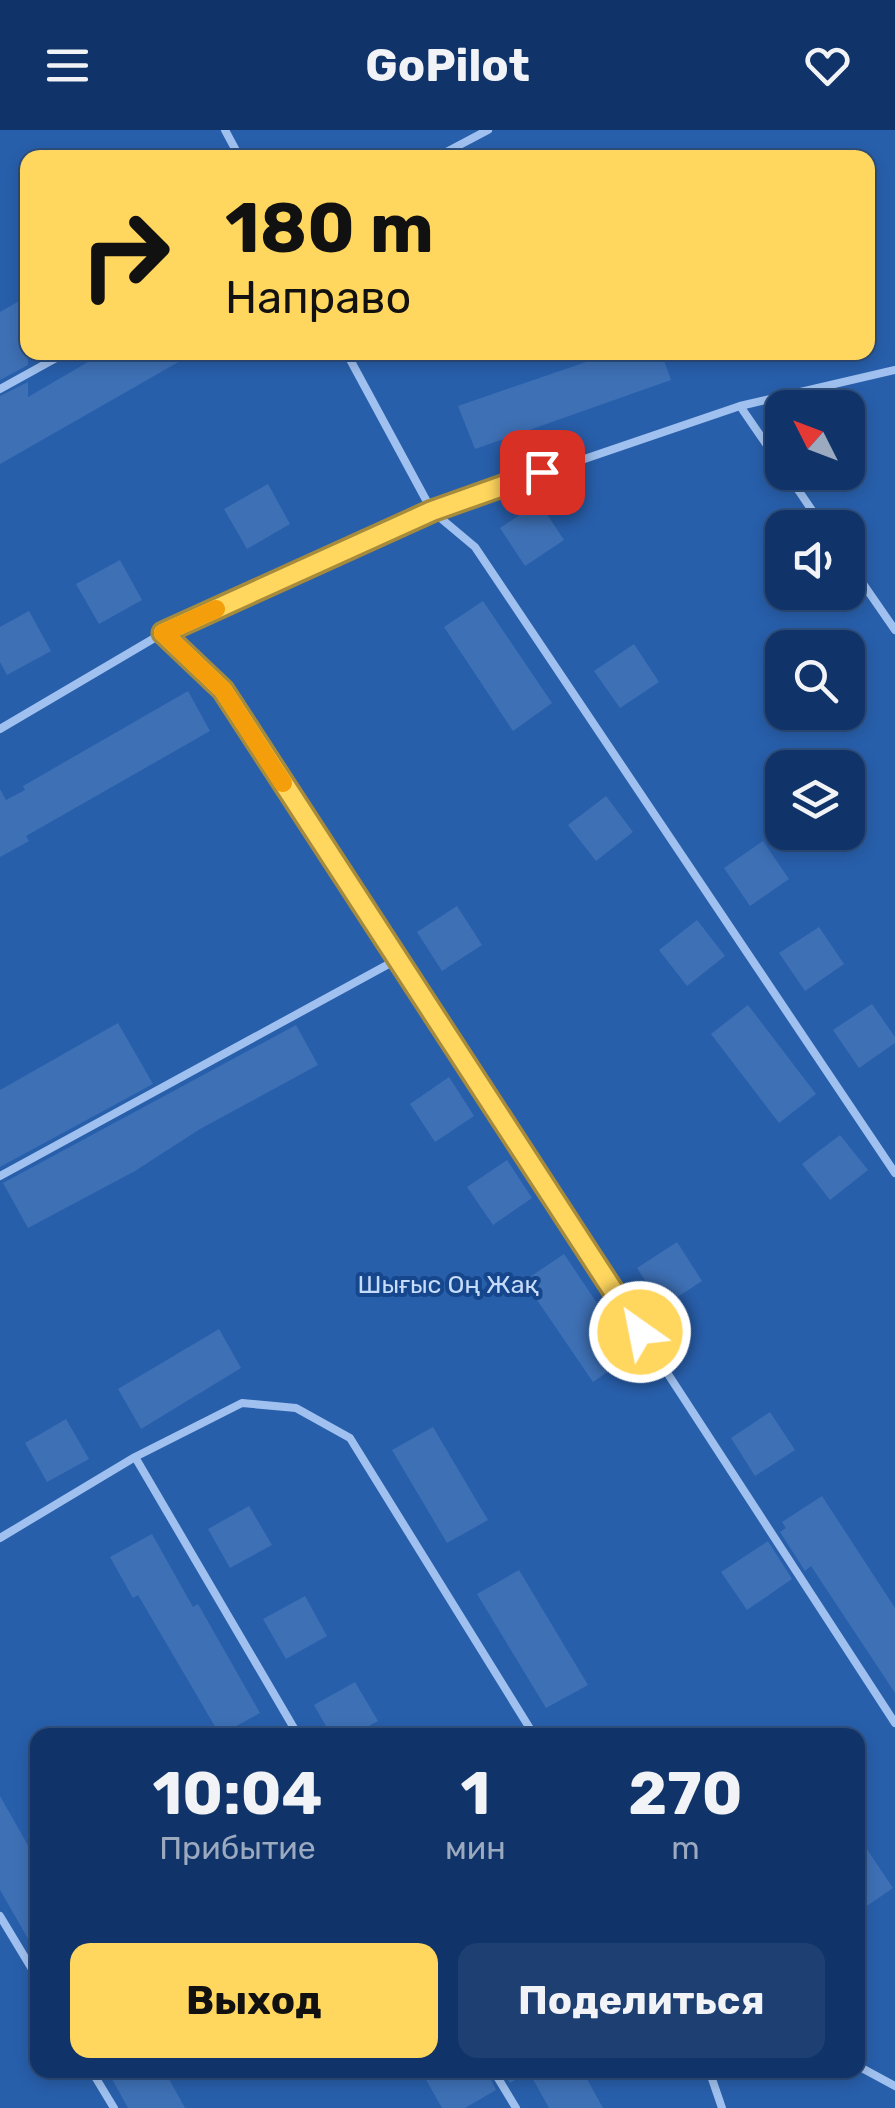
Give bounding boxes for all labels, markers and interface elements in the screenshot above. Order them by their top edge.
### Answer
icon: menu [40,38,95,93]
icon: heart [800,38,855,93]
text: GoPilot [365,39,530,92]
text: 180 m [225,187,434,270]
icon: right [60,190,190,320]
text: Направо [225,271,411,324]
north arrow [765,390,865,490]
map controls [765,390,865,850]
pin [500,430,585,515]
icon: arrive [515,445,570,500]
button: sound [765,510,865,610]
button: search [765,630,865,730]
button: layers [765,750,865,850]
park label: Шығыс Оң Жақ [358,1270,538,1299]
position arrow [588,1280,692,1384]
text: 10:04 [153,1758,322,1829]
text: 1 [460,1758,490,1829]
text: 270 [628,1758,742,1829]
text: Прибытие [159,1829,316,1867]
text: мин [445,1829,506,1867]
text: m [671,1829,700,1867]
button: Выход [70,1943,438,2058]
button: Поделиться [458,1943,825,2058]

